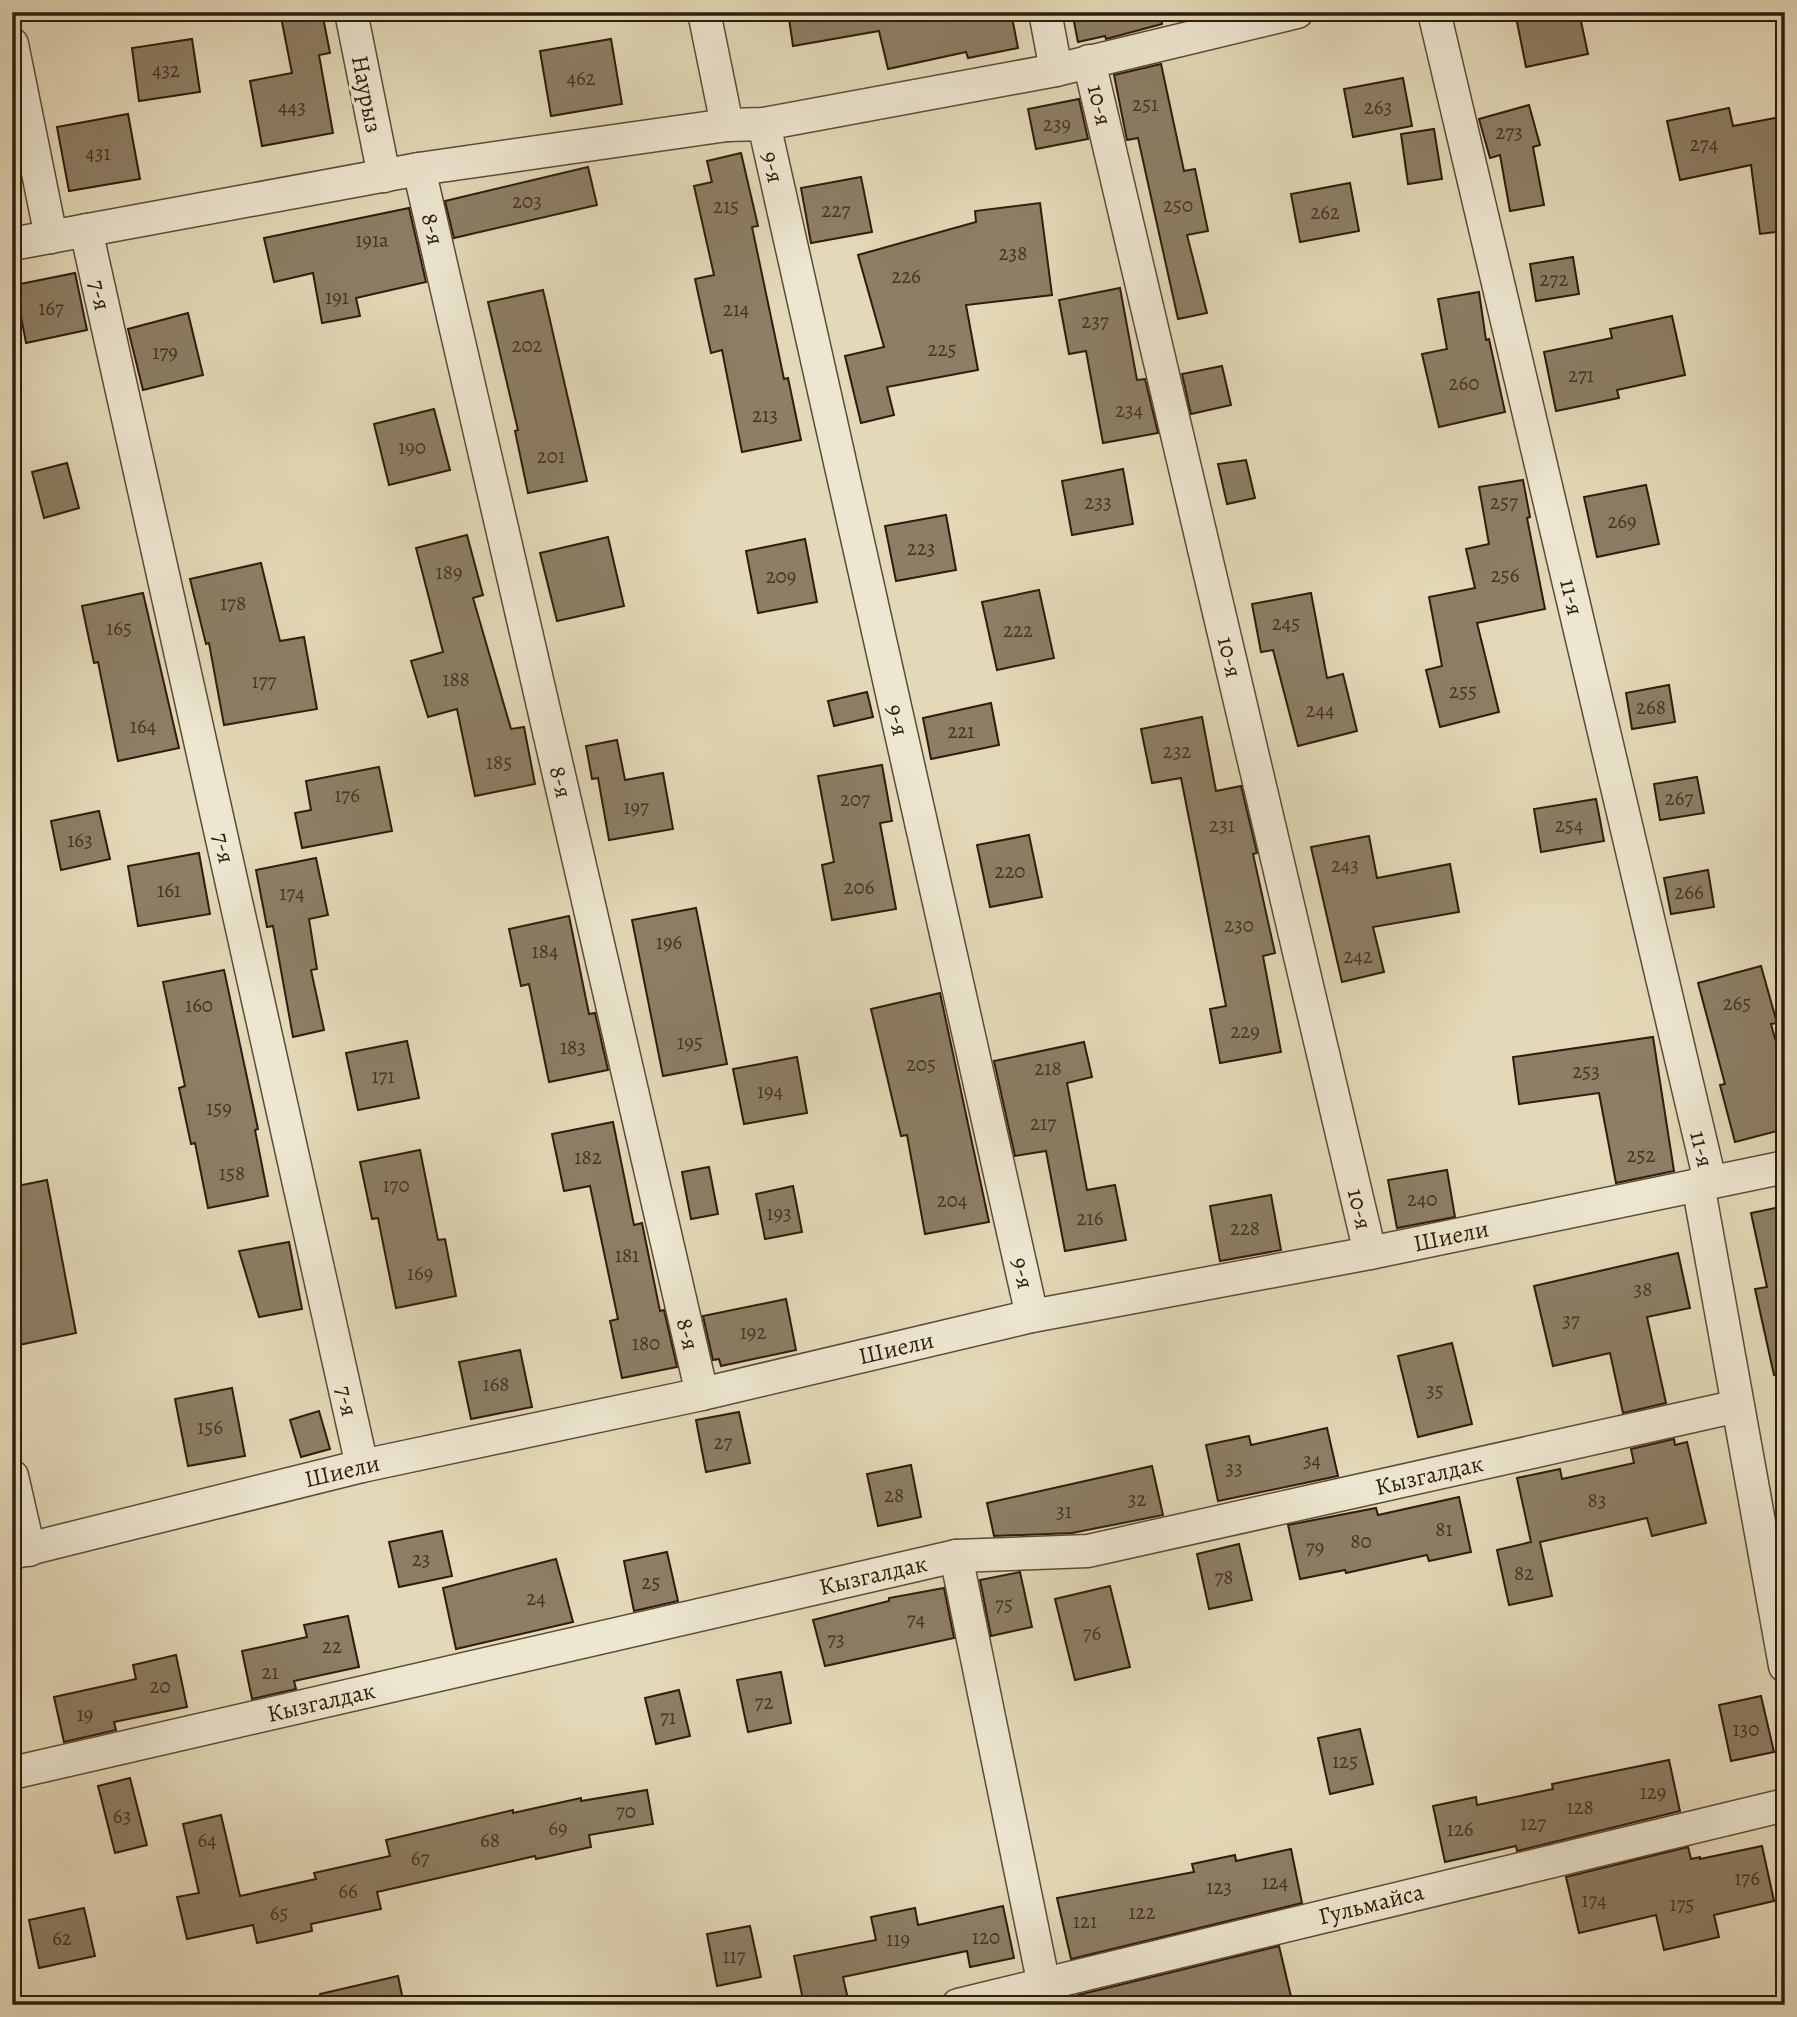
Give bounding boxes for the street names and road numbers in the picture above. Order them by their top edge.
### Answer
street label: Наурыз [344,53,390,135]
street label: 10-я [1080,81,1120,129]
street label: 9-я [754,148,792,186]
street label: 8-я [414,210,452,248]
street label: 7-я [81,277,119,313]
street label: 11-я [1552,576,1592,618]
street label: 10-я [1210,633,1250,681]
street label: 9-я [879,701,917,739]
street label: 8-я [542,763,580,801]
street label: 7-я [205,830,243,866]
street label: 11-я [1682,1128,1722,1170]
street label: 10-я [1340,1185,1380,1233]
street label: Шиели [1410,1212,1492,1260]
street label: 9-я [1004,1254,1042,1292]
street label: 8-я [669,1315,707,1353]
street label: Шиели [855,1324,937,1372]
street label: 7-я [328,1383,366,1419]
street label: Шиели [301,1447,383,1495]
street label: Кызгалдак [1372,1447,1486,1503]
street label: Кызгалдак [816,1547,930,1603]
street label: Кызгалдак [264,1674,378,1730]
street label: Гульмайса [1315,1875,1427,1933]

